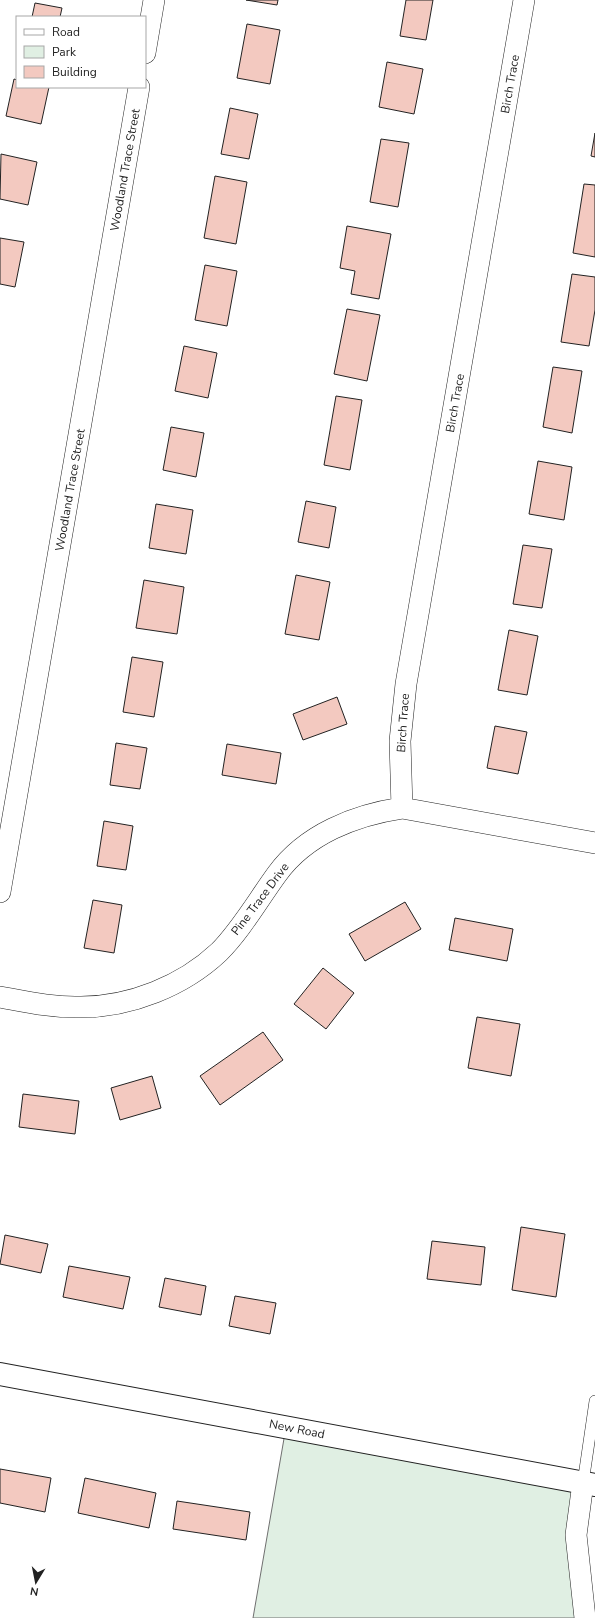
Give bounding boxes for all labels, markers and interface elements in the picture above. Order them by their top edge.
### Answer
legend [16,16,146,88]
text: Road [52,24,80,40]
text: Park [52,44,77,60]
street label: Birch Trace [497,53,523,115]
text: Building [52,64,97,80]
street label: Woodland Trace Street [106,107,144,233]
street label: Birch Trace [442,372,468,434]
street label: Woodland Trace Street [51,427,89,553]
street label: Birch Trace [393,693,413,753]
street label: Pine Trace Drive [227,859,293,939]
street label: New Road [268,1416,326,1442]
north arrow [16,1562,56,1602]
text: N [29,1583,40,1599]

